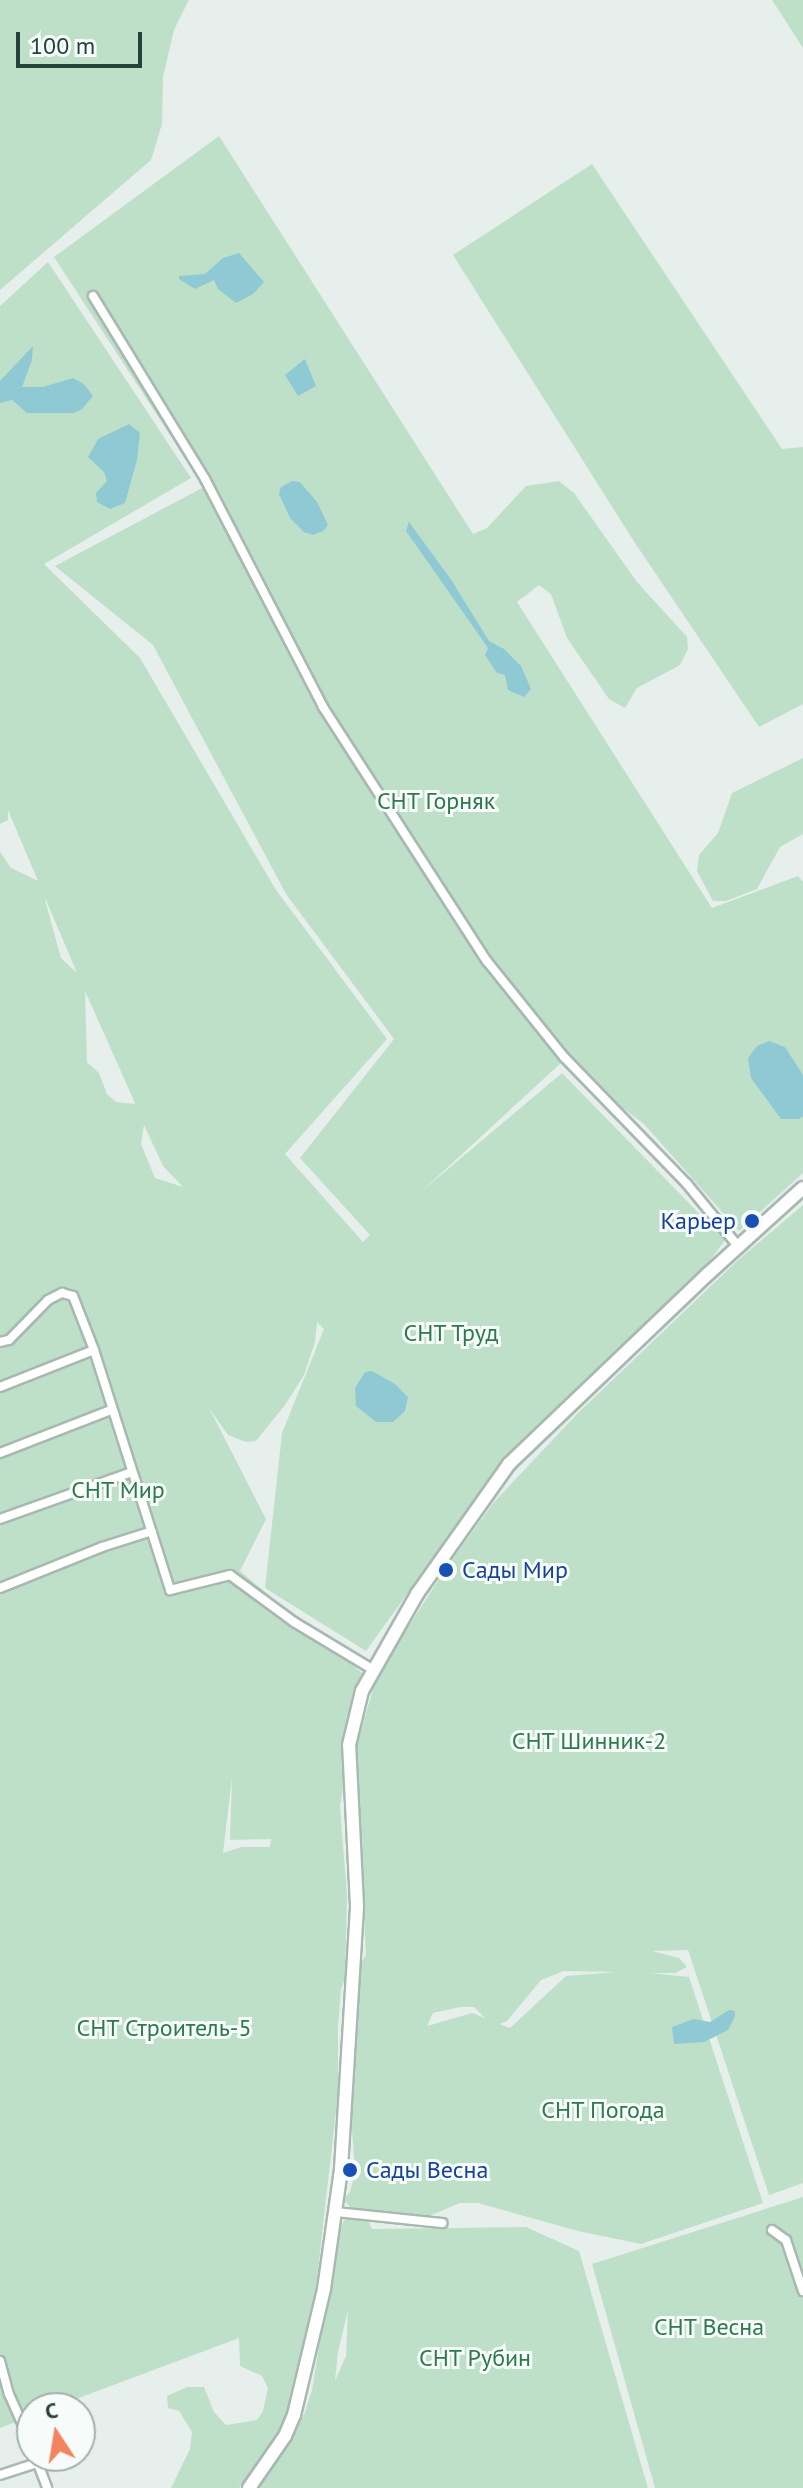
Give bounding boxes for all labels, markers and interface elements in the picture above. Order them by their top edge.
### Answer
scale bar [20,16,146,66]
text: 100 m [30,30,95,61]
park label: СНТ Горняк [376,787,496,815]
place label: Карьер [660,1207,736,1235]
marker: Карьер [743,1212,761,1230]
park label: СНТ Труд [403,1319,499,1347]
park label: СНТ Мир [71,1476,165,1504]
place label: Сады Мир [462,1556,568,1584]
marker: Сады Мир [437,1561,455,1579]
park label: СНТ Шинник-2 [511,1727,667,1755]
park label: СНТ Строитель-5 [76,2014,252,2042]
park label: СНТ Погода [541,2096,665,2124]
place label: Сады Весна [366,2156,488,2184]
marker: Сады Весна [341,2161,359,2179]
park label: СНТ Весна [653,2313,765,2341]
park label: СНТ Рубин [418,2344,532,2372]
north arrow [16,2392,96,2472]
text: С [42,2396,60,2425]

